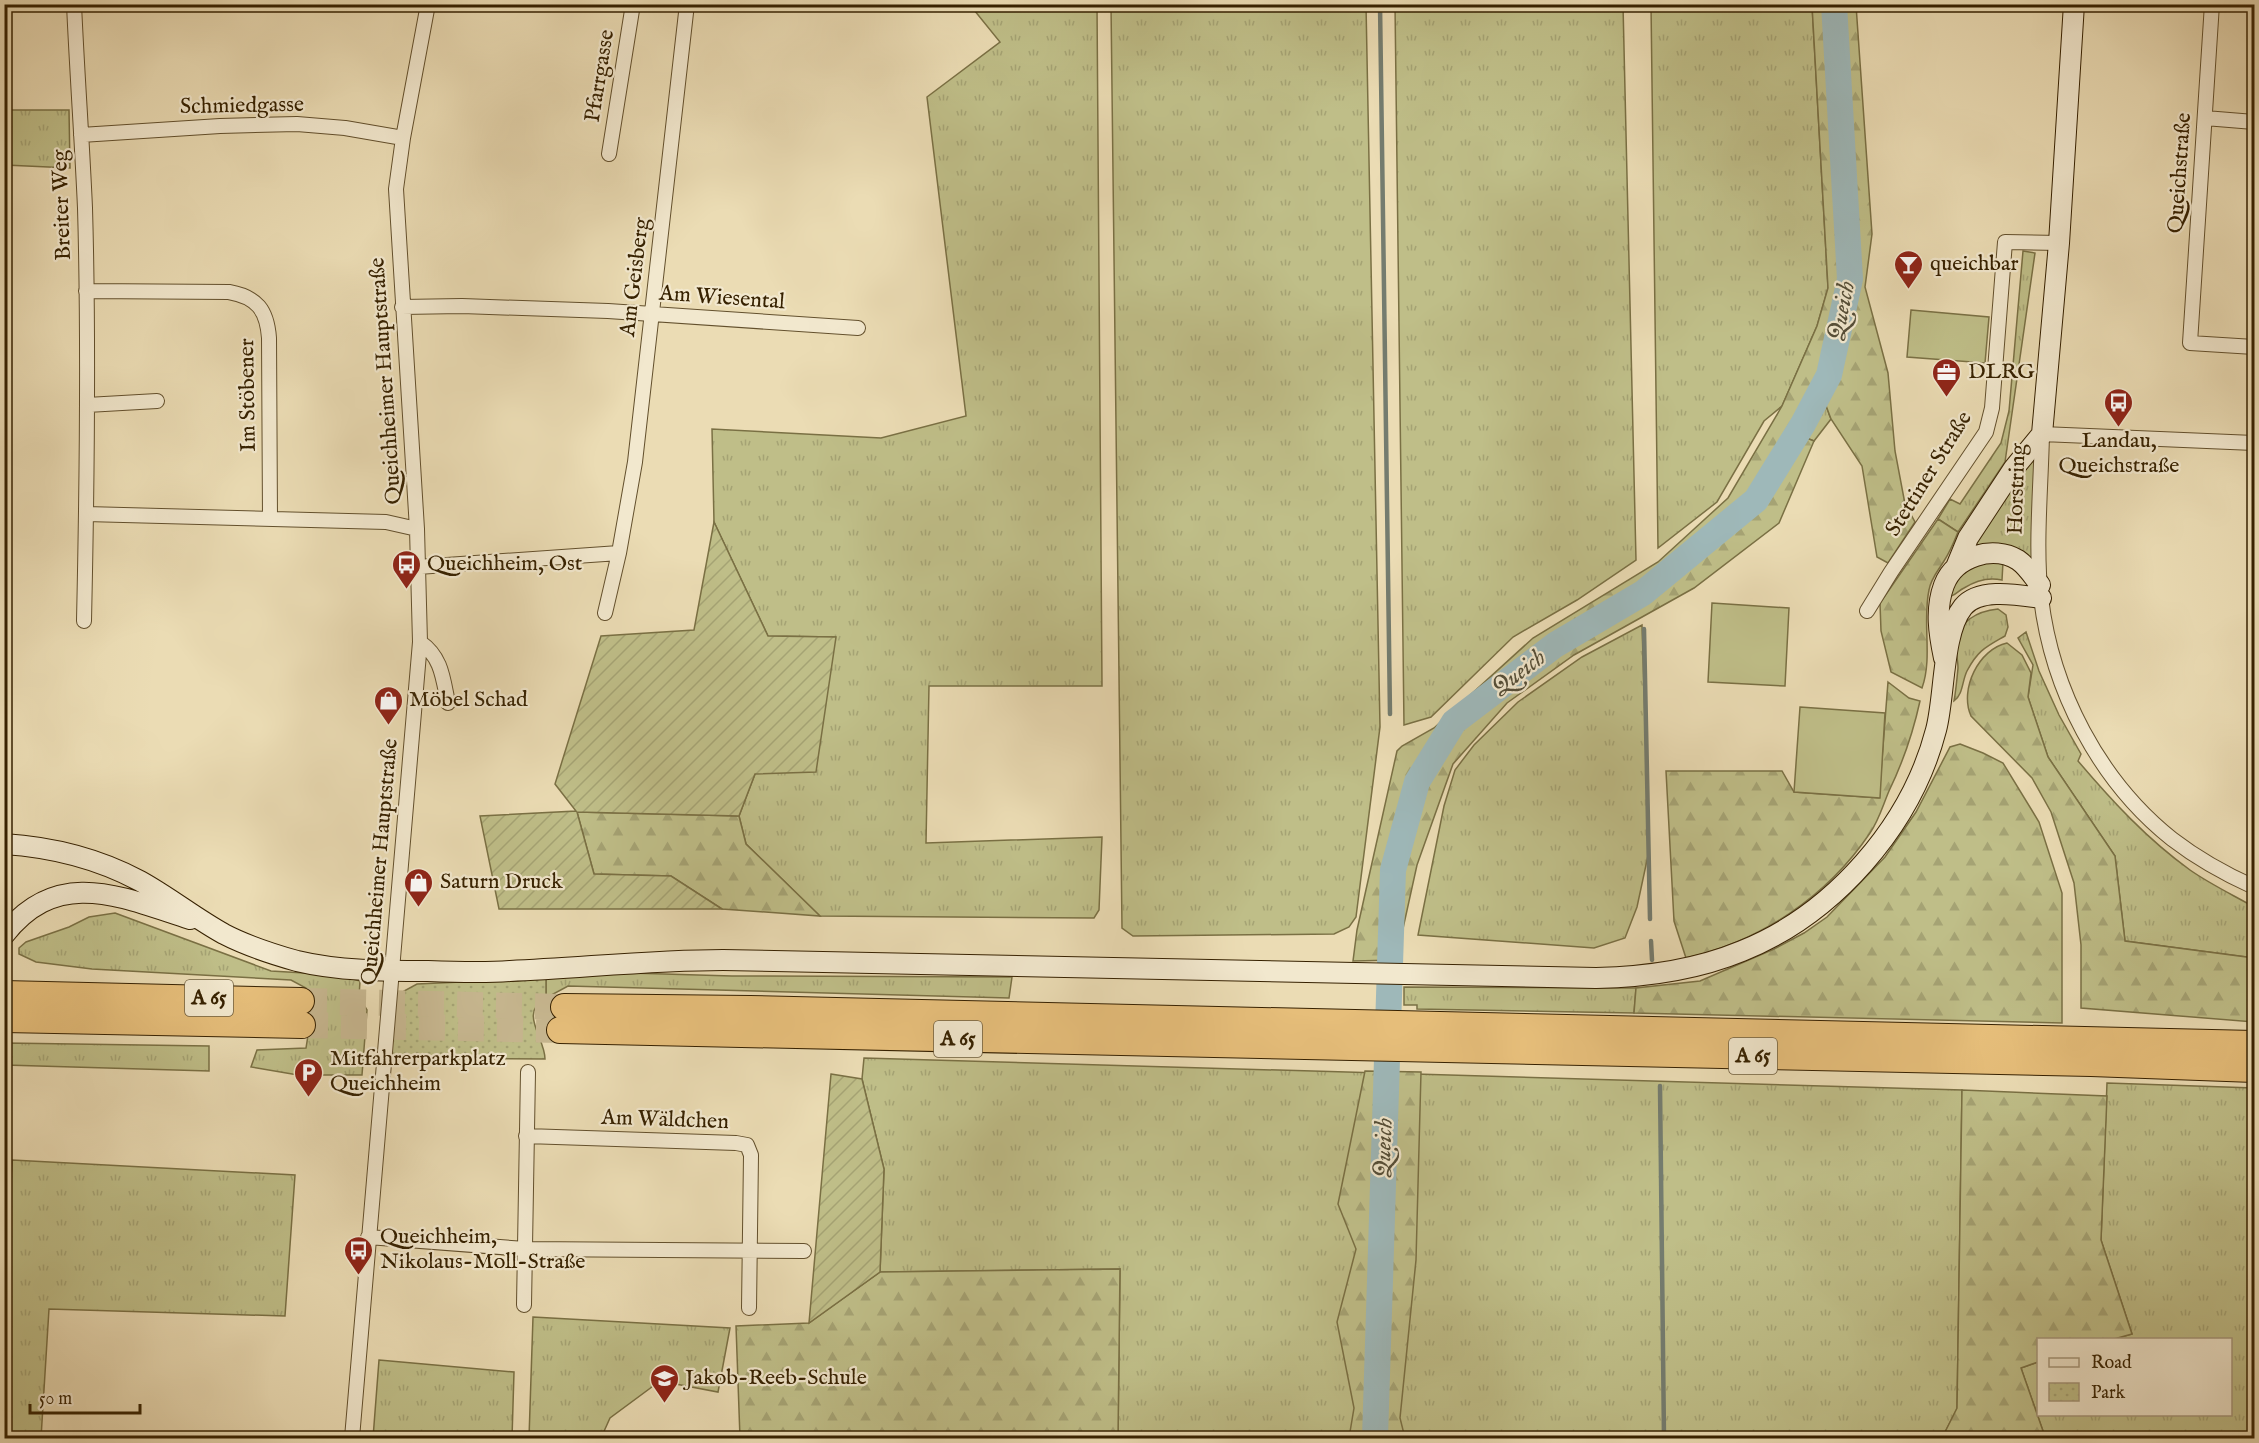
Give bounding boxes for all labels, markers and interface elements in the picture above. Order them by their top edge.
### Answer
street label: Pfarrgasse [579,28,621,124]
street label: Schmiedgasse [180,91,304,121]
street label: Queichstraße [2162,112,2198,234]
street label: Breiter Weg [46,148,78,261]
street label: Am Geisberg [614,215,656,339]
bar icon: queichbar [1893,248,1925,290]
place label: queichbar [1930,250,2019,278]
street label: Queichheimer Hauptstraße [363,257,409,505]
water label: Queich [1821,278,1863,344]
street label: Am Wiesental [657,280,786,316]
street label: Im Stöbener [233,338,263,452]
office icon: DLRG [1931,356,1963,398]
place label: DLRG [1968,358,2035,386]
bus stop icon: Landau, Queichstraße [2103,386,2135,428]
street label: Stettiner Straße [1879,406,1979,542]
place label: Landau, Queichstraße [2059,427,2179,480]
street label: Horstring [2001,442,2033,535]
bus stop icon: Queichheim, Ost [390,548,422,590]
place label: Queichheim, Ost [427,550,583,578]
water label: Queich [1486,643,1552,703]
shop icon: Möbel Schad [372,684,404,726]
place label: Möbel Schad [409,686,528,714]
street label: Queichheimer Hauptstraße [355,737,405,987]
shop icon: Saturn Druck [403,866,435,908]
place label: Saturn Druck [440,868,563,896]
road number: A 65 [185,980,233,1016]
road number: A 65 [934,1021,982,1057]
road number: A 65 [1729,1038,1777,1074]
place label: Mitfahrerparkplatz Queichheim [330,1045,506,1098]
parking icon: Mitfahrerparkplatz Queichheim [293,1056,325,1098]
street label: Am Wäldchen [600,1104,730,1136]
water label: Queich [1367,1117,1401,1179]
place label: Queichheim, Nikolaus-Moll-Straße [380,1223,585,1276]
bus stop icon: Queichheim, Nikolaus-Moll-Straße [343,1234,375,1276]
legend [2037,1338,2232,1416]
text: Road [2091,1352,2132,1375]
school or university icon: Jakob-Reeb-Schule [648,1362,680,1404]
place label: Jakob-Reeb-Schule [682,1364,867,1392]
scale bar [30,1377,140,1415]
text: Park [2091,1382,2126,1405]
text: 50 m [39,1388,72,1411]

